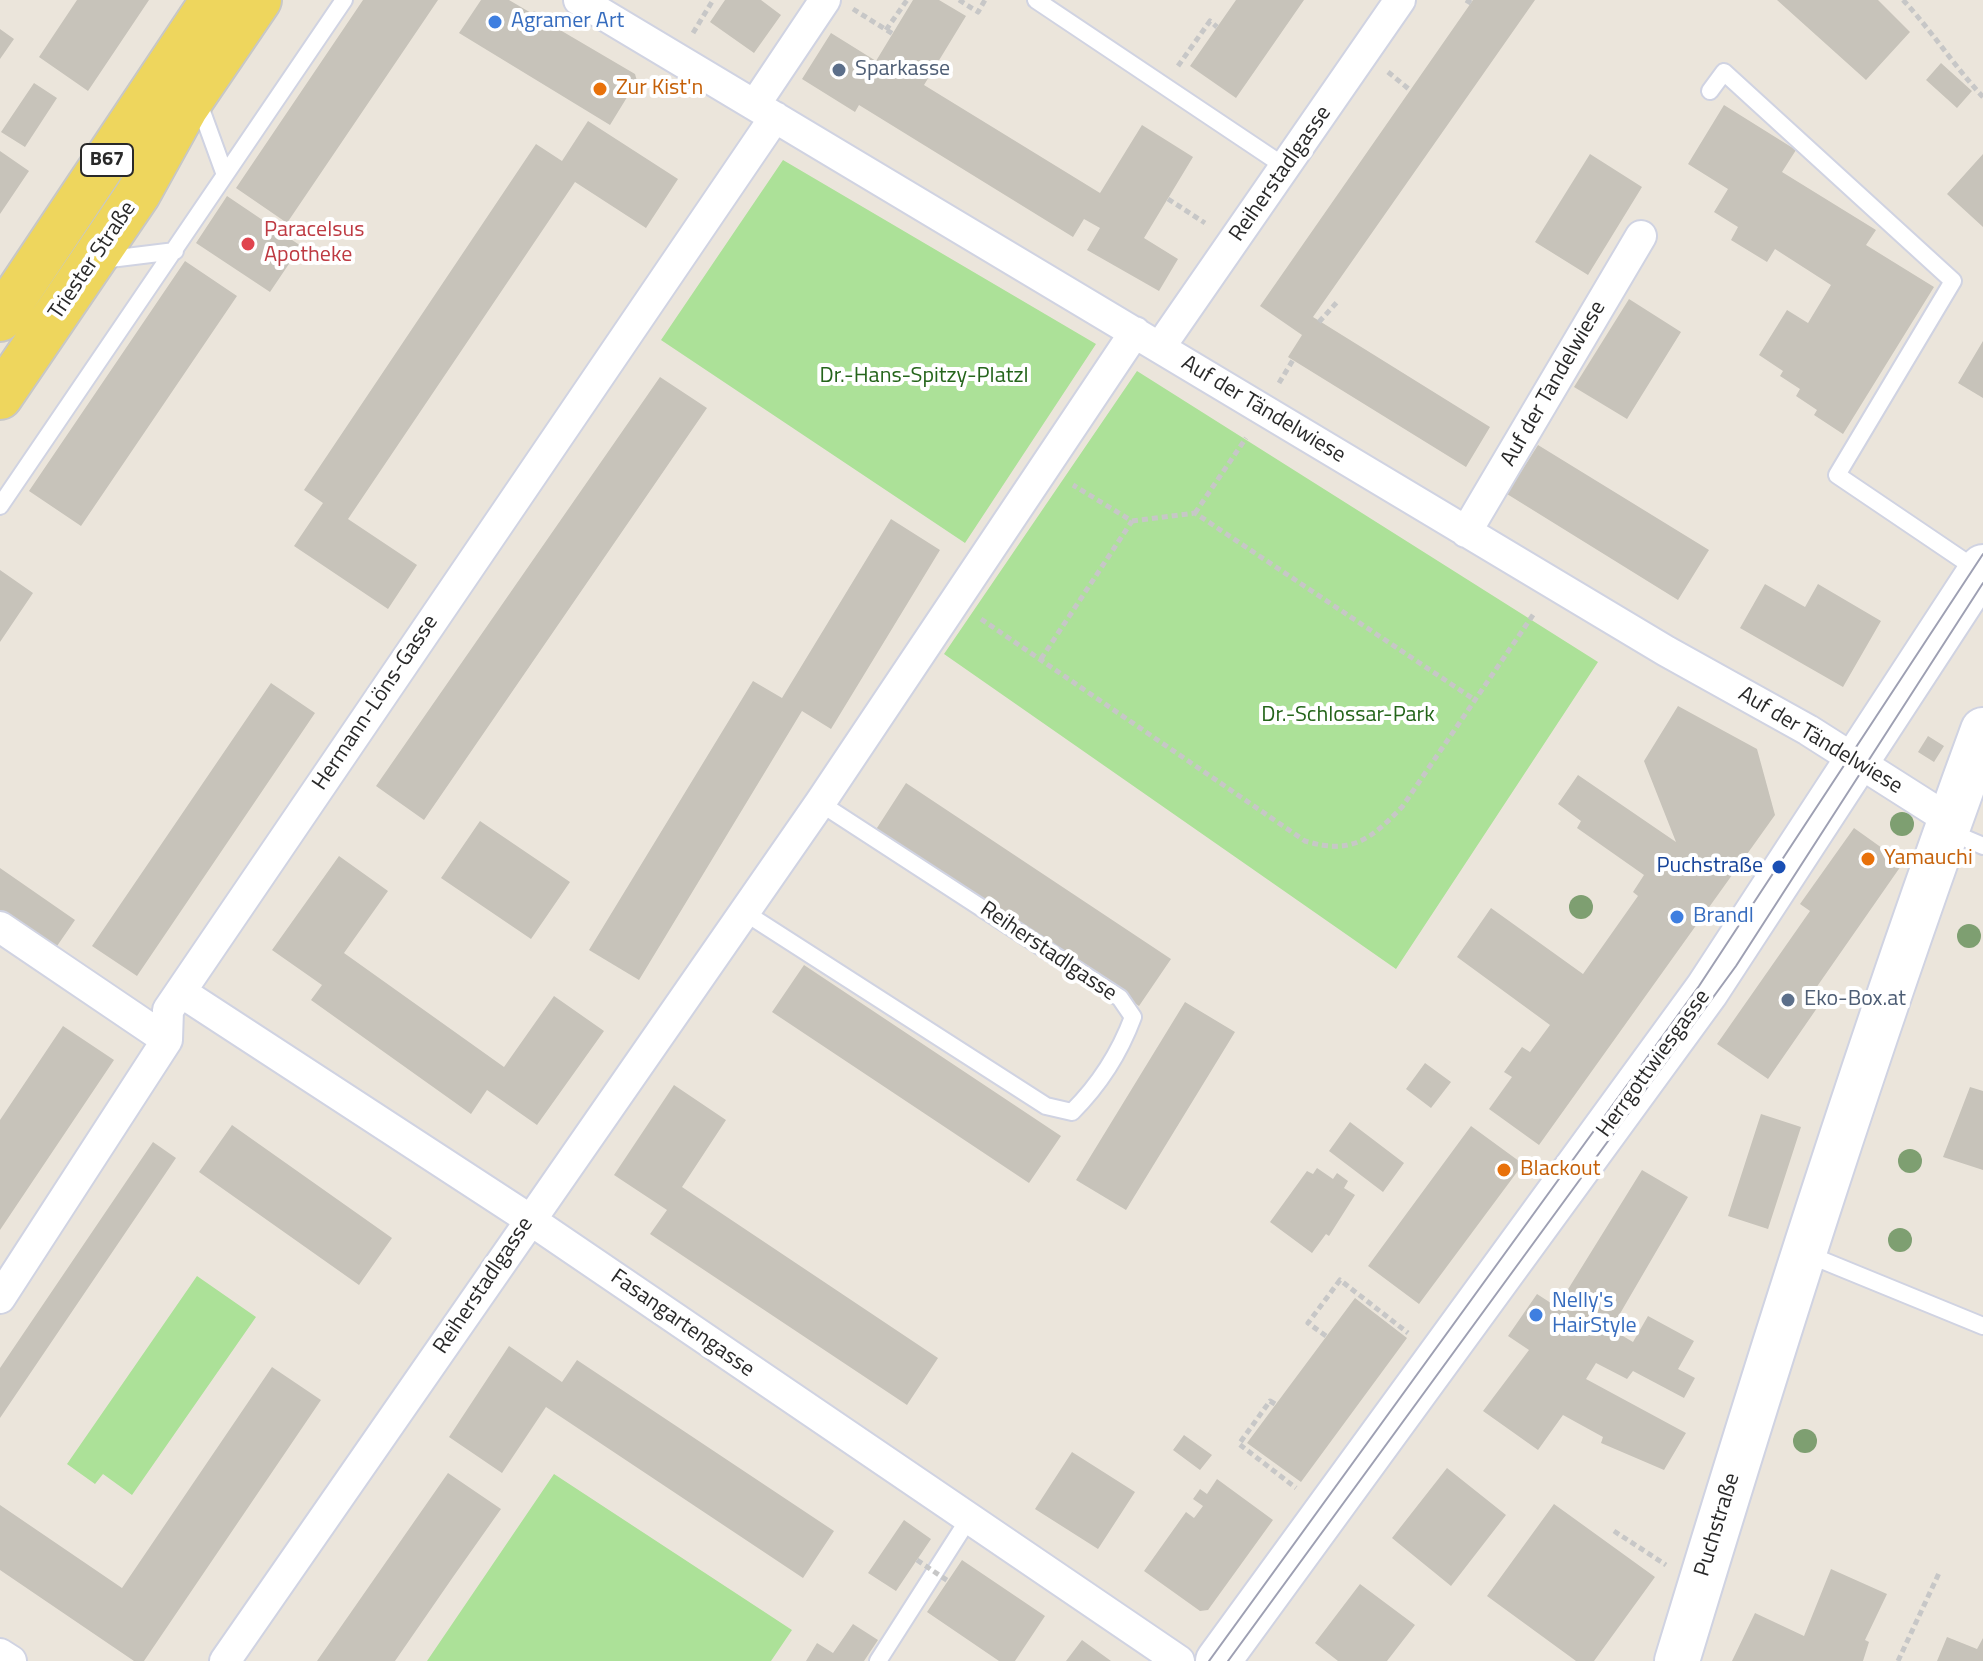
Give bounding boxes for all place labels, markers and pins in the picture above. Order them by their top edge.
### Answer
place label: Agramer Art [511,9,624,35]
marker: Agramer Art [486,13,504,31]
place label: Sparkasse [855,57,950,83]
marker: Sparkasse [830,61,848,79]
place label: Zur Kist'n [616,76,703,102]
marker: Zur Kist'n [591,80,609,98]
place label: Paracelsus Apotheke [264,218,364,270]
marker: Paracelsus Apotheke [239,235,257,253]
place label: Yamauchi [1884,846,1973,872]
marker: Yamauchi [1859,850,1877,868]
place label: Puchstraße [1657,854,1763,880]
marker: Puchstraße [1770,858,1788,876]
place label: Brandl [1693,904,1754,930]
marker: Brandl [1668,908,1686,926]
place label: Eko-Box.at [1804,987,1906,1013]
marker: Eko-Box.at [1779,991,1797,1009]
place label: Blackout [1520,1157,1601,1183]
marker: Blackout [1495,1161,1513,1179]
place label: Nelly's HairStyle [1552,1289,1637,1340]
marker: Nelly's HairStyle [1527,1306,1545,1324]

